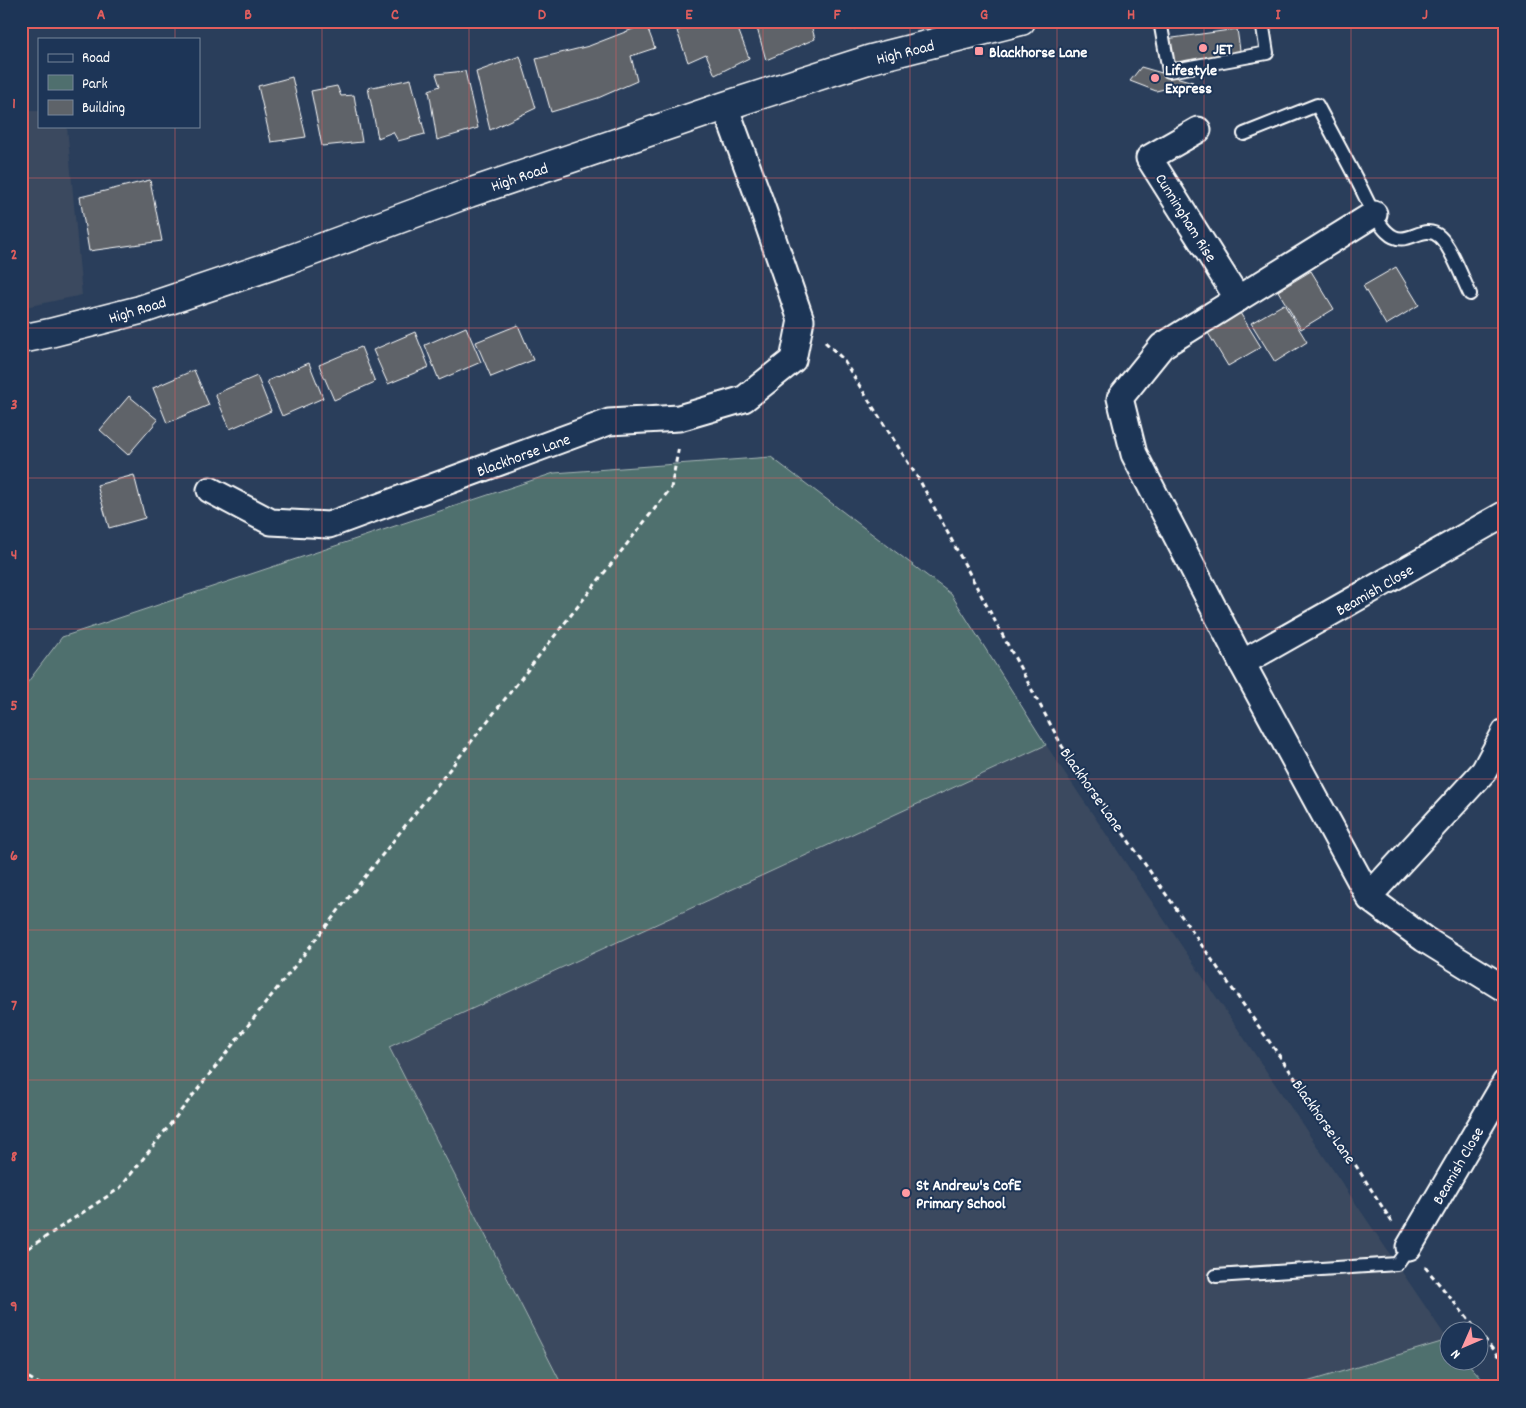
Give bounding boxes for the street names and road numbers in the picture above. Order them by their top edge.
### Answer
street label: High Road [874,35,937,72]
street label: High Road [488,158,551,199]
street label: Cunningham Rise [1148,169,1221,267]
street label: High Road [106,292,169,331]
street label: Blackhorse Lane [474,429,574,484]
street label: Beamish Close [1332,560,1418,623]
street label: Blackhorse Lane [1053,744,1129,837]
street label: Blackhorse Lane [1285,1076,1361,1169]
street label: Beamish Close [1428,1123,1491,1209]

